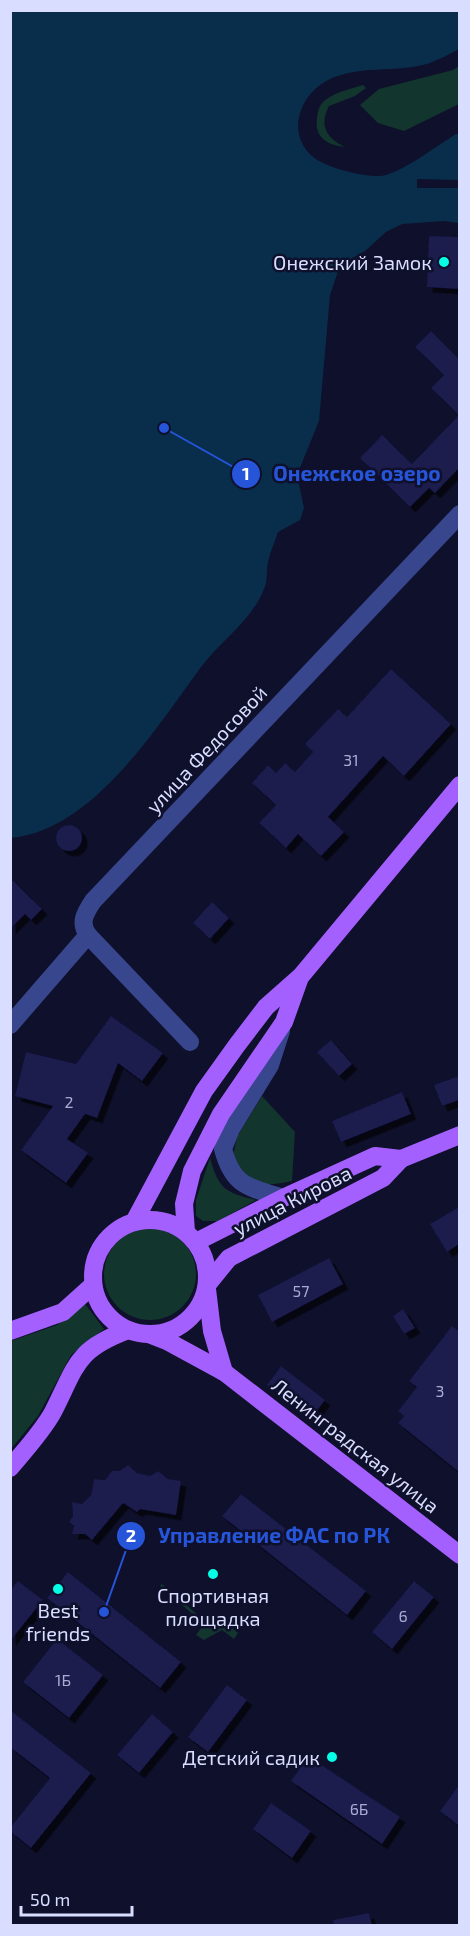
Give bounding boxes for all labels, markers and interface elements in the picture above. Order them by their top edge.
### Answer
place label: Онежский Замок [273,250,432,274]
marker: Онежский Замок [437,255,451,269]
callout: Онежское озеро [231,454,453,493]
text: Онежское озеро [273,460,441,485]
text: 1 [242,462,250,484]
street label: улица Федосовой [141,680,272,818]
house number: 31 [343,750,359,769]
house number: 2 [65,1092,74,1111]
street label: улица Кирова [229,1160,355,1241]
house number: 57 [293,1281,309,1300]
street label: Ленинградская улица [267,1372,444,1518]
house number: 3 [436,1381,444,1400]
callout: Управление ФАС по РК [116,1516,402,1555]
text: Управление ФАС по РК [158,1522,390,1547]
text: 2 [126,1524,136,1546]
marker: Спортивная площадка [206,1567,220,1581]
marker: Best friends [51,1582,65,1596]
place label: Спортивная площадка [157,1583,269,1630]
place label: Best friends [26,1598,90,1645]
house number: 6 [398,1606,408,1625]
house number: 1Б [55,1670,71,1689]
place label: Детский садик [183,1745,320,1769]
marker: Детский садик [325,1750,339,1764]
house number: 6Б [350,1799,368,1818]
scale bar [21,1879,132,1917]
text: 50 m [30,1888,70,1910]

